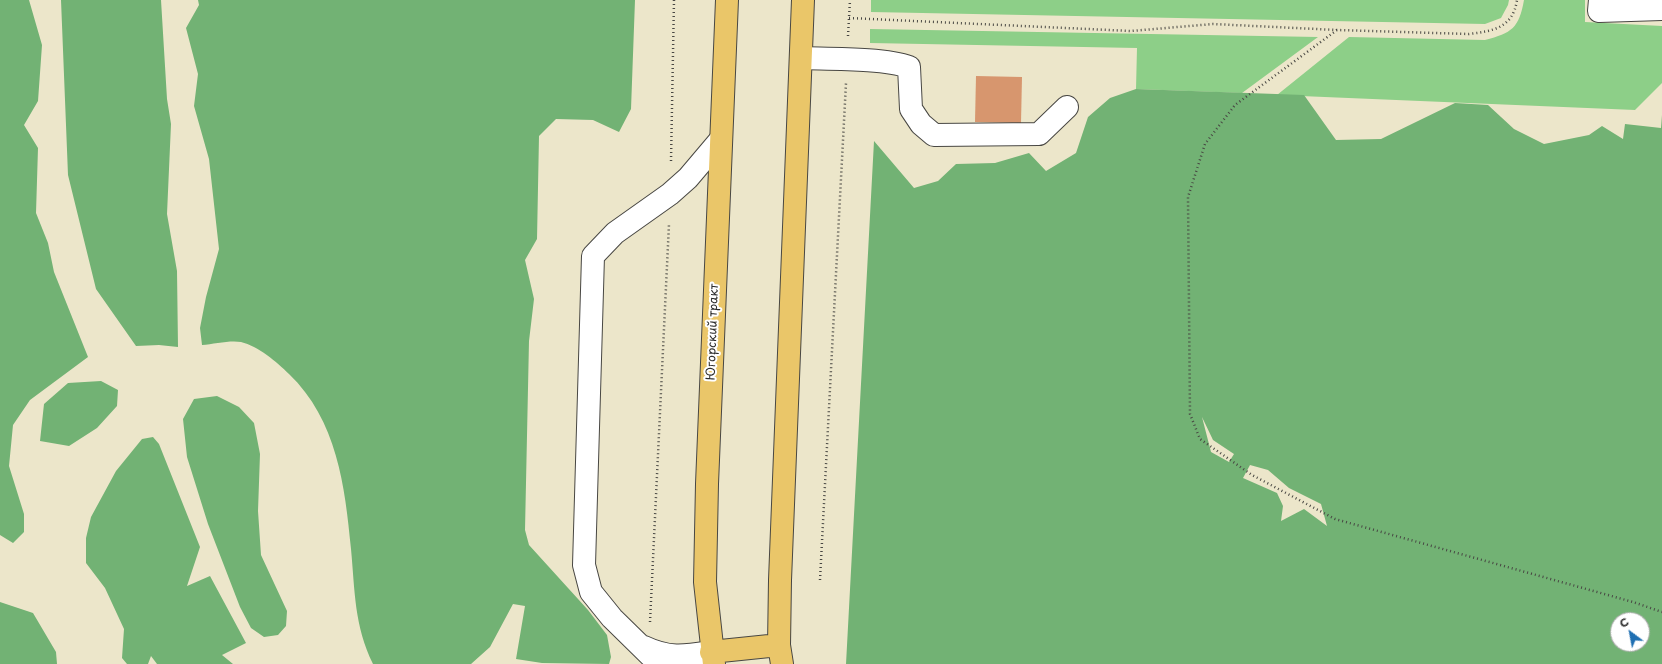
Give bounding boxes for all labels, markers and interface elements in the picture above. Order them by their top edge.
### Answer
street label: Югорский тракт [704,283,722,381]
north arrow [1610,612,1650,652]
text: С [1616,613,1632,632]

